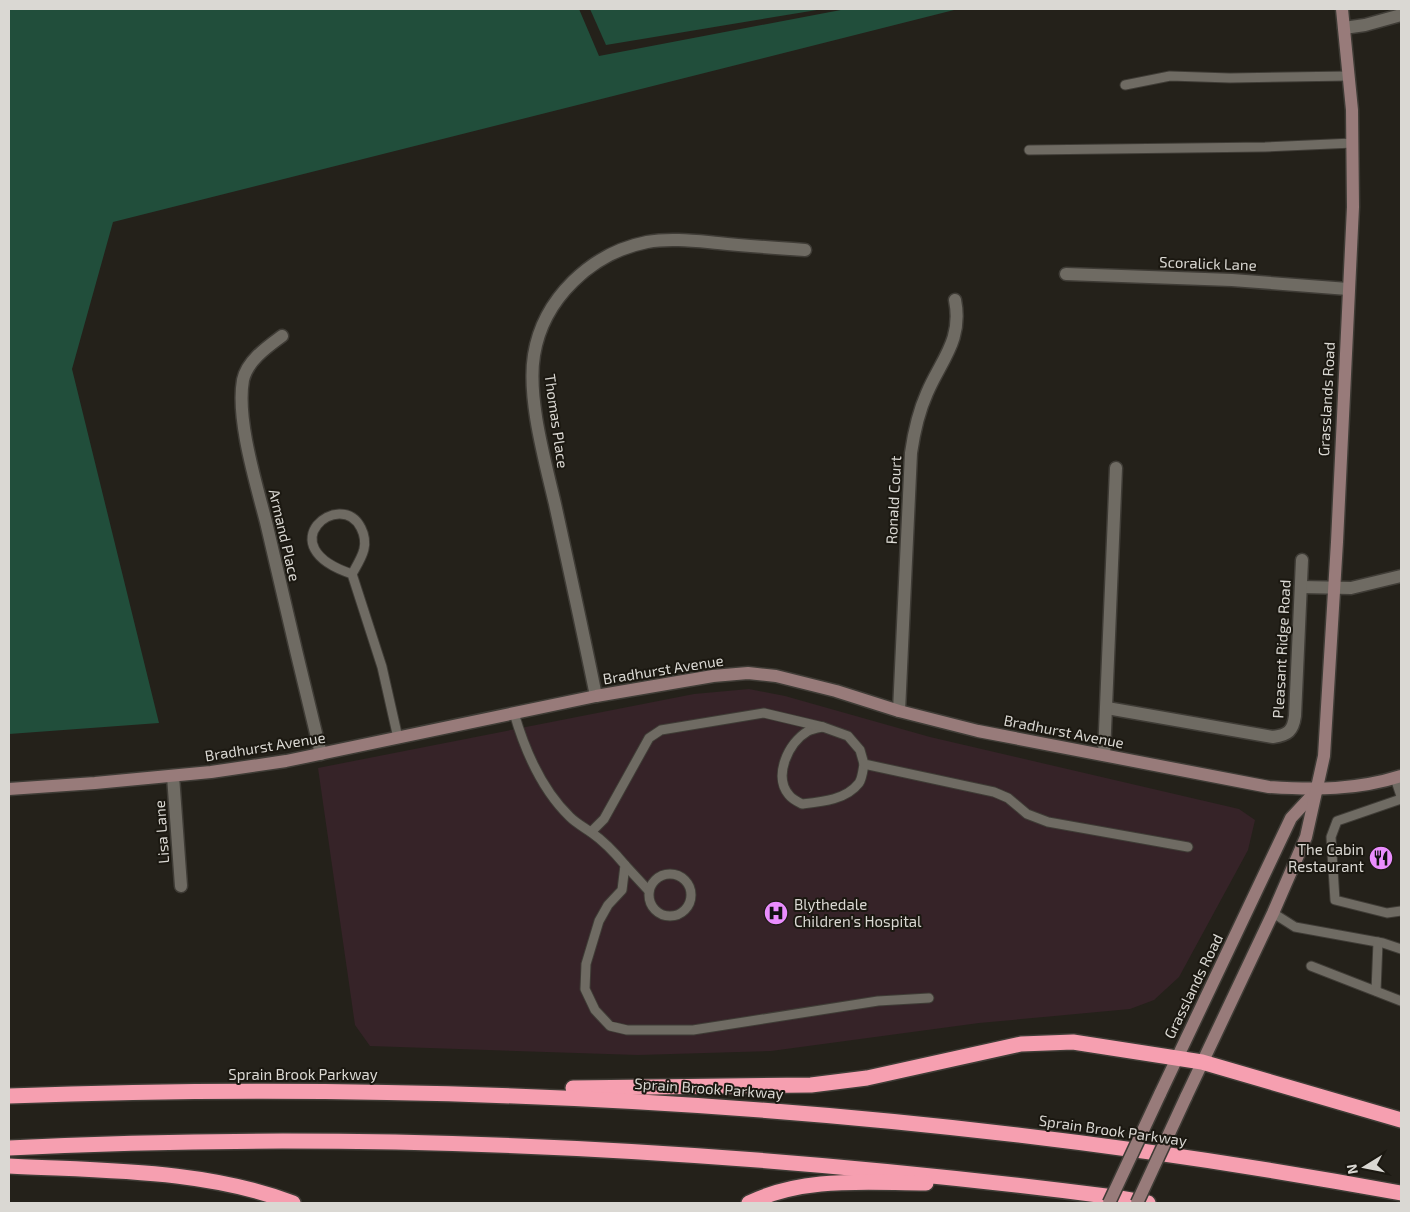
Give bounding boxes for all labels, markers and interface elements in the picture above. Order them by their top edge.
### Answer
street label: Scoralick Lane [1159,252,1257,274]
street label: Grasslands Road [1314,341,1338,457]
street label: Thomas Place [541,373,573,469]
street label: Ronald Court [882,455,904,545]
street label: Armand Place [266,487,304,583]
street label: Pleasant Ridge Road [1268,579,1294,719]
street label: Bradhurst Avenue [601,651,725,687]
street label: Bradhurst Avenue [1002,711,1126,751]
street label: Bradhurst Avenue [203,728,327,764]
street label: Lisa Lane [150,800,172,864]
place label: The Cabin Restaurant [1288,840,1364,875]
restaurant icon: The Cabin Restaurant [1368,845,1394,871]
place label: Blythedale Children's Hospital [794,895,922,930]
hospital icon: Blythedale Children's Hospital [763,900,789,926]
street label: Grasslands Road [1160,931,1226,1041]
street label: Sprain Brook Parkway [228,1065,378,1083]
street label: Sprain Brook Parkway [634,1074,784,1102]
street label: Sprain Brook Parkway [1038,1111,1188,1149]
north arrow [1340,1142,1390,1192]
text: N [1342,1163,1361,1176]

